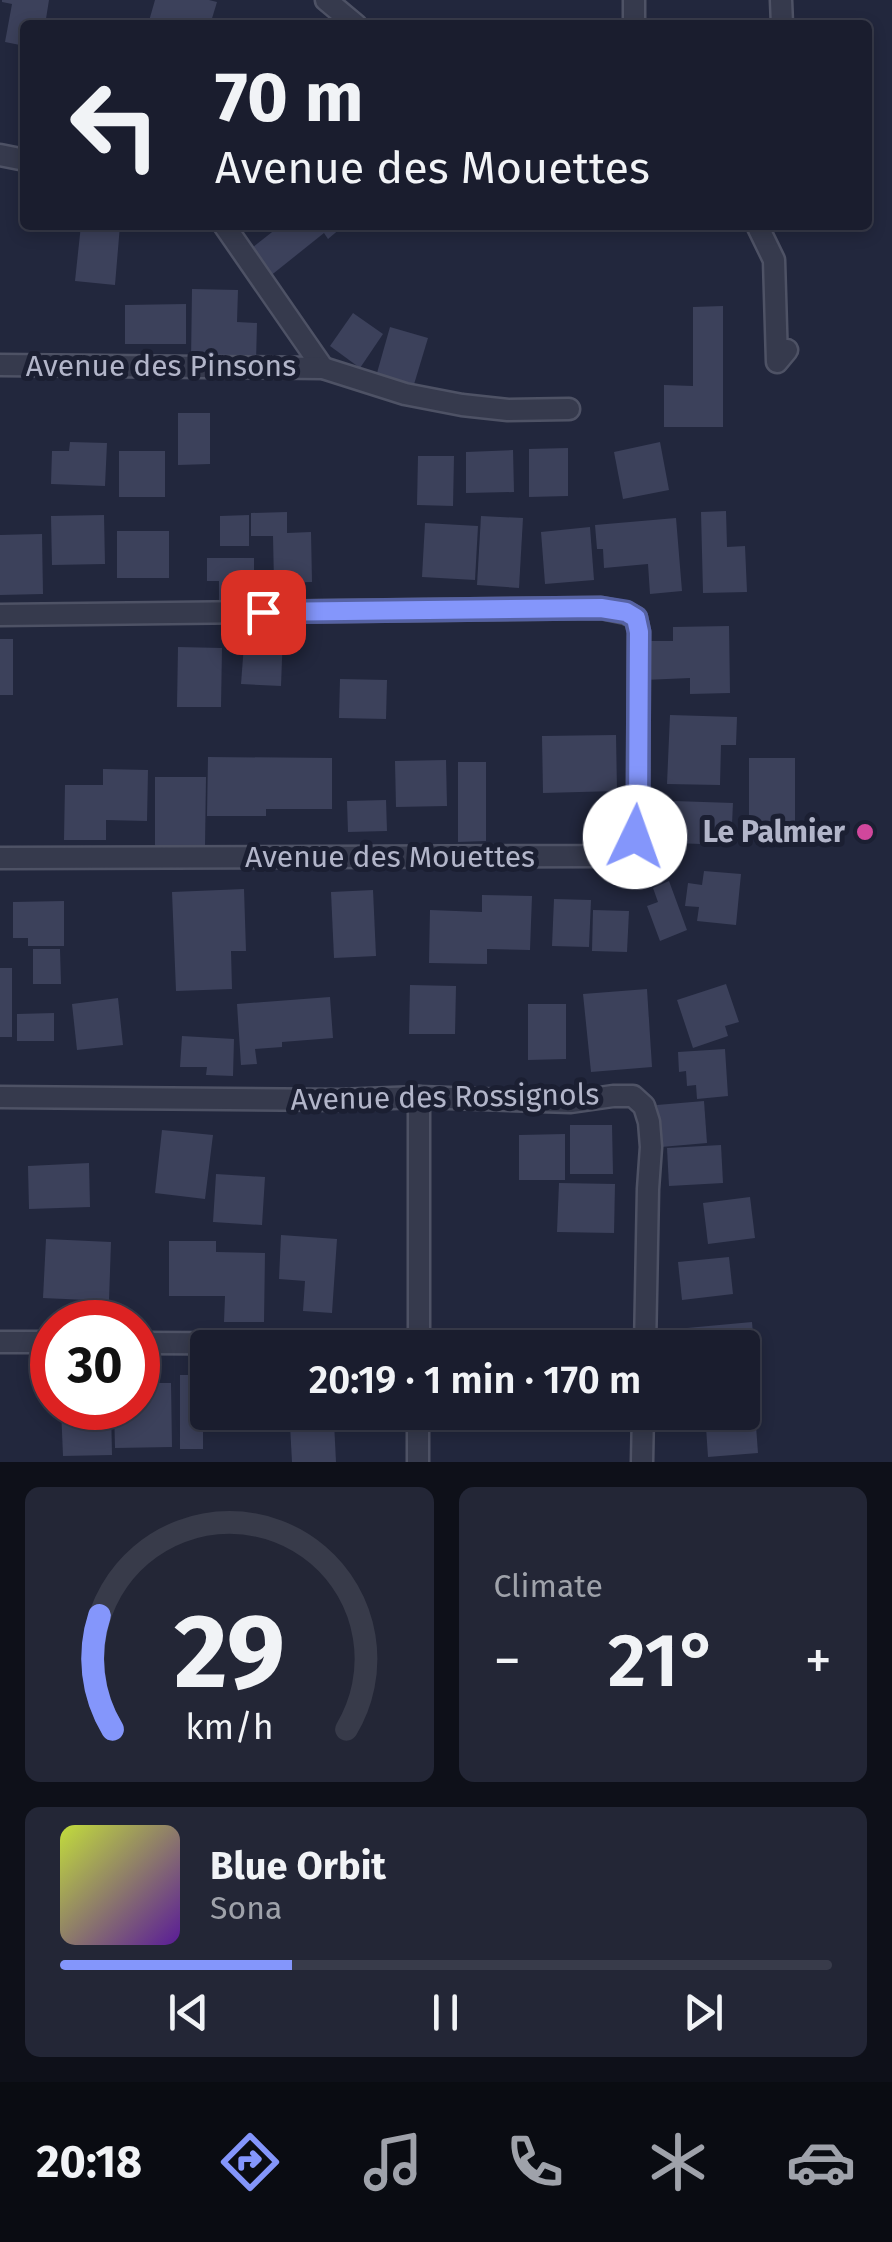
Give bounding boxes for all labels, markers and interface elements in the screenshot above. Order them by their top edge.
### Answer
text: 70 m [215,56,364,140]
icon: left [50,60,180,190]
text: Avenue des Mouettes [215,141,650,195]
street label: Avenue des Pinsons [26,348,296,384]
pin [221,570,306,655]
icon: arrive [236,585,291,640]
position arrow [583,785,687,889]
place label: Le Palmier [703,814,846,850]
marker: Le Palmier [854,821,876,843]
street label: Avenue des Mouettes [245,839,535,875]
street label: Avenue des Rossignols [290,1076,600,1118]
speed limit sign: 30 [30,1300,160,1430]
text: 20:19 · 1 min · 170 m [309,1357,641,1403]
text: Climate [494,1567,603,1605]
text: 29 [174,1590,285,1715]
text: 21° [608,1616,718,1706]
text: − [494,1628,521,1694]
text: + [805,1628,832,1694]
text: km/h [185,1706,273,1748]
text: Blue Orbit [210,1843,386,1889]
text: Sona [210,1889,282,1927]
icon: previous [161,1985,216,2040]
icon: pause [418,1985,473,2040]
icon: next [676,1985,731,2040]
icon: directions [215,2127,285,2197]
icon: music [358,2127,428,2197]
icon: phone [500,2127,570,2197]
icon: climate [643,2127,713,2197]
icon: car [786,2127,856,2197]
text: 20:18 [36,2135,142,2189]

